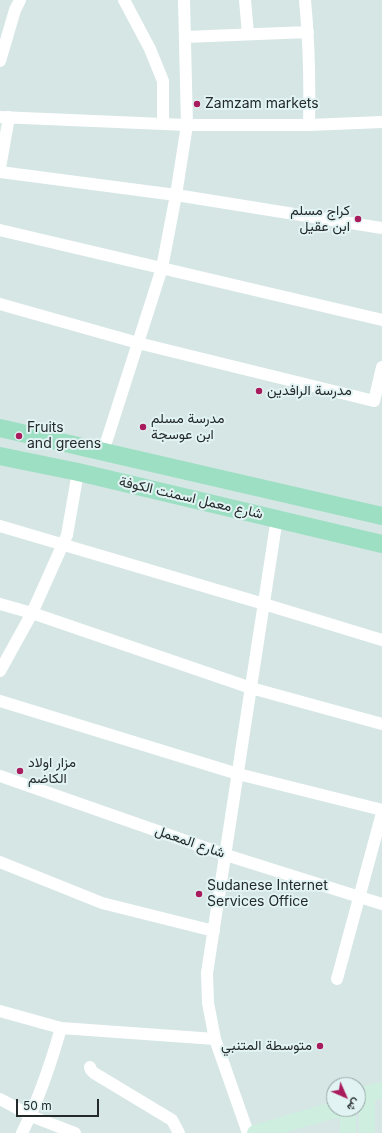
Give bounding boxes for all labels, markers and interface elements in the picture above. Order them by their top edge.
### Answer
place label: Zamzam markets [205,96,319,112]
marker: Zamzam markets [192,99,202,109]
place label: كراج مسلم ابن عقيل [290,203,350,236]
marker: كراج مسلم ابن عقيل [353,214,363,224]
place label: مدرسة الرافدين [267,383,352,399]
marker: مدرسة الرافدين [254,386,264,396]
place label: مدرسة مسلم ابن عوسجة [151,411,224,444]
place label: Fruits and greens [27,420,101,452]
marker: مدرسة مسلم ابن عوسجة [138,422,148,432]
marker: Fruits and greens [14,431,24,441]
street label: شارع معمل اسمنت الكوفة [117,473,265,523]
place label: مزار اولاد الكاضم [28,755,76,788]
marker: مزار اولاد الكاضم [15,766,25,776]
street label: شارع المعمل [153,822,227,862]
place label: Sudanese Internet Services Office [207,878,328,910]
marker: Sudanese Internet Services Office [194,889,204,899]
place label: متوسطة المتنبي [221,1038,312,1054]
marker: متوسطة المتنبي [315,1041,325,1051]
north arrow [326,1077,366,1117]
scale bar [18,1091,101,1117]
text: ش [344,1095,363,1114]
text: 50 m [23,1098,52,1113]

